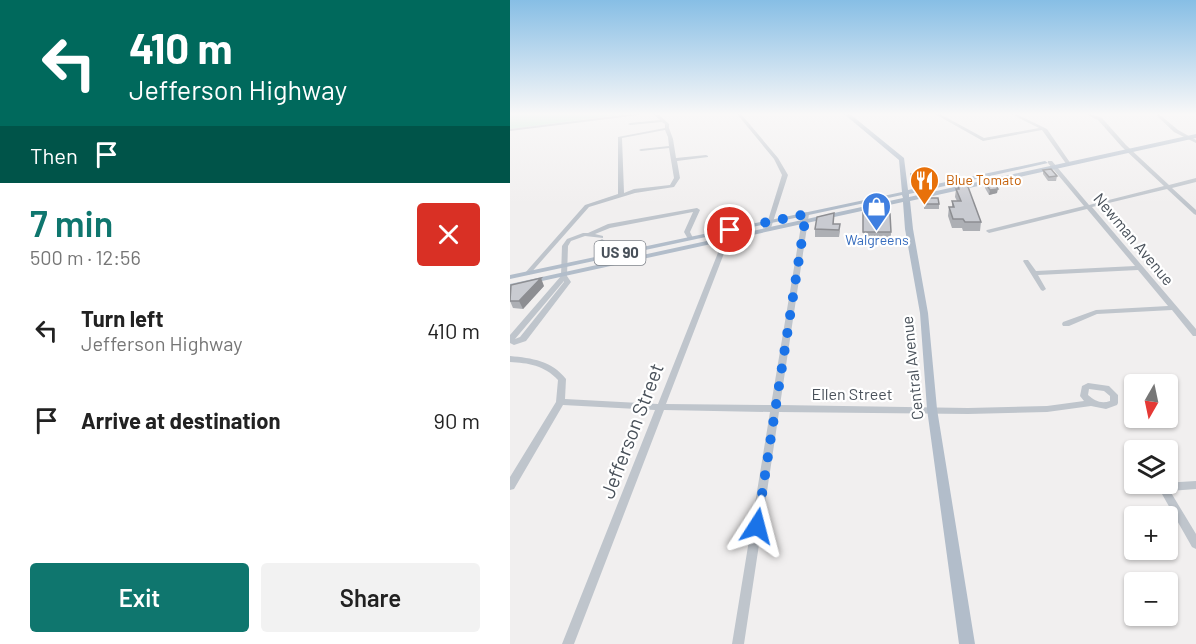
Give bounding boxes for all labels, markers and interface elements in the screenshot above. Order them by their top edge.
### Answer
text: 410 m [129,22,233,72]
icon: left [30,24,108,102]
text: Jefferson Highway [129,73,347,105]
icon: arrive [90,138,123,171]
text: Then [30,142,78,168]
restaurant icon: Blue Tomato [909,164,941,206]
place label: Blue Tomato [946,171,1022,188]
street label: Newman Avenue [1090,189,1179,289]
shop icon: Walgreens [861,190,893,232]
text: 7 min [30,201,113,244]
button: close [417,203,480,266]
pin [704,204,755,255]
icon: arrive [713,213,746,246]
place label: Walgreens [845,231,909,248]
road number: US 90 [594,241,646,265]
text: 500 m · 12:56 [30,245,141,269]
text: Turn left [81,305,164,331]
icon: left [30,314,63,347]
street label: Central Avenue [897,315,926,421]
text: 410 m [427,317,480,343]
text: Jefferson Highway [81,331,243,355]
street label: Jefferson Street [594,360,668,502]
north arrow [1124,374,1178,428]
map controls [1124,374,1178,626]
street label: Ellen Street [811,384,893,403]
icon: arrive [30,404,63,437]
text: Arrive at destination [81,407,280,433]
text: 90 m [434,407,480,433]
button: layers [1124,440,1178,494]
position arrow [725,494,789,558]
button: + [1124,506,1178,560]
button: Exit [30,563,249,632]
button: Share [261,563,480,632]
button: − [1124,572,1178,626]

